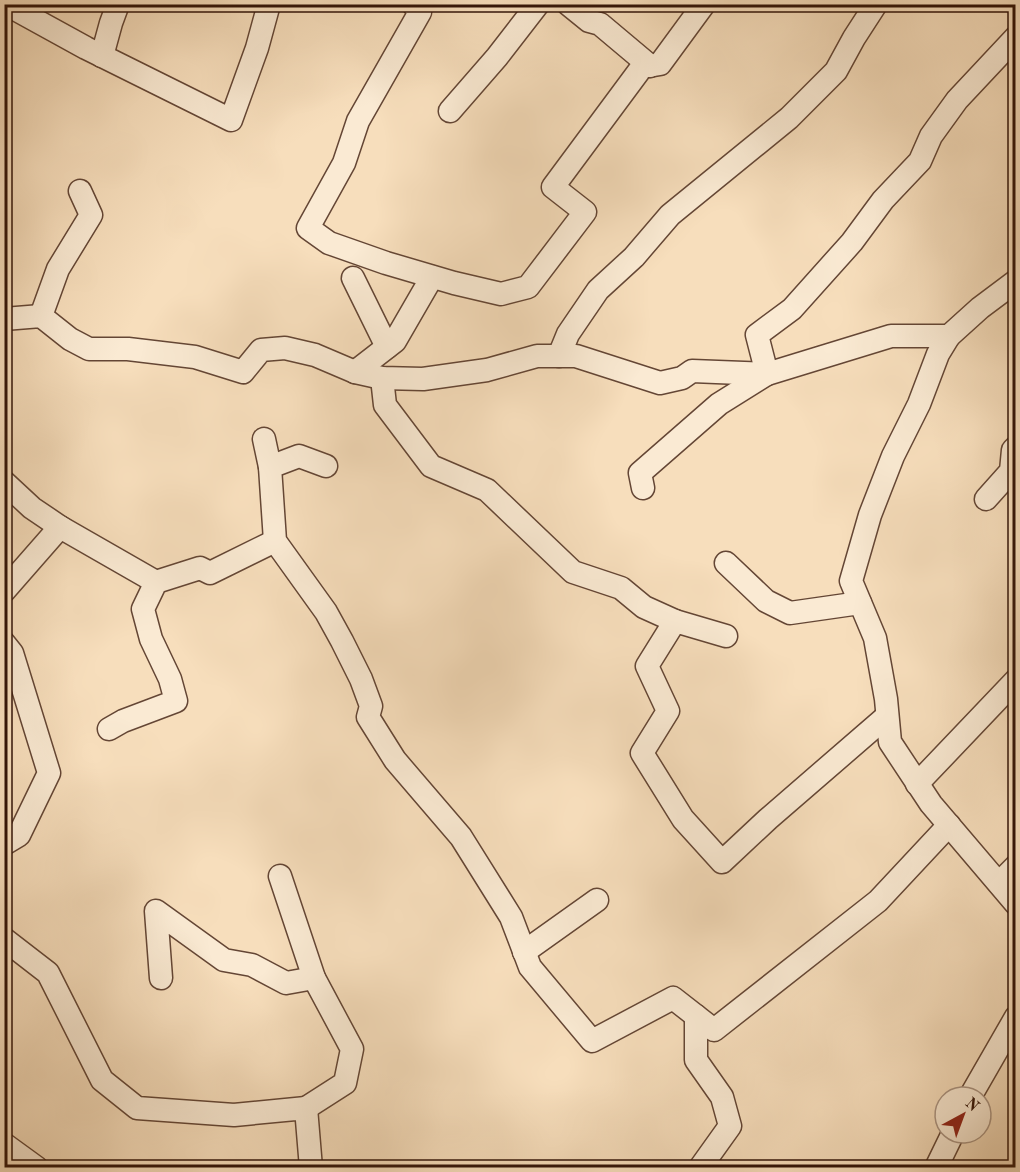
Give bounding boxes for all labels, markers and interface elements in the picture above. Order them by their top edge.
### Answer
north arrow [933,1085,993,1145]
text: N [962,1095,982,1116]

